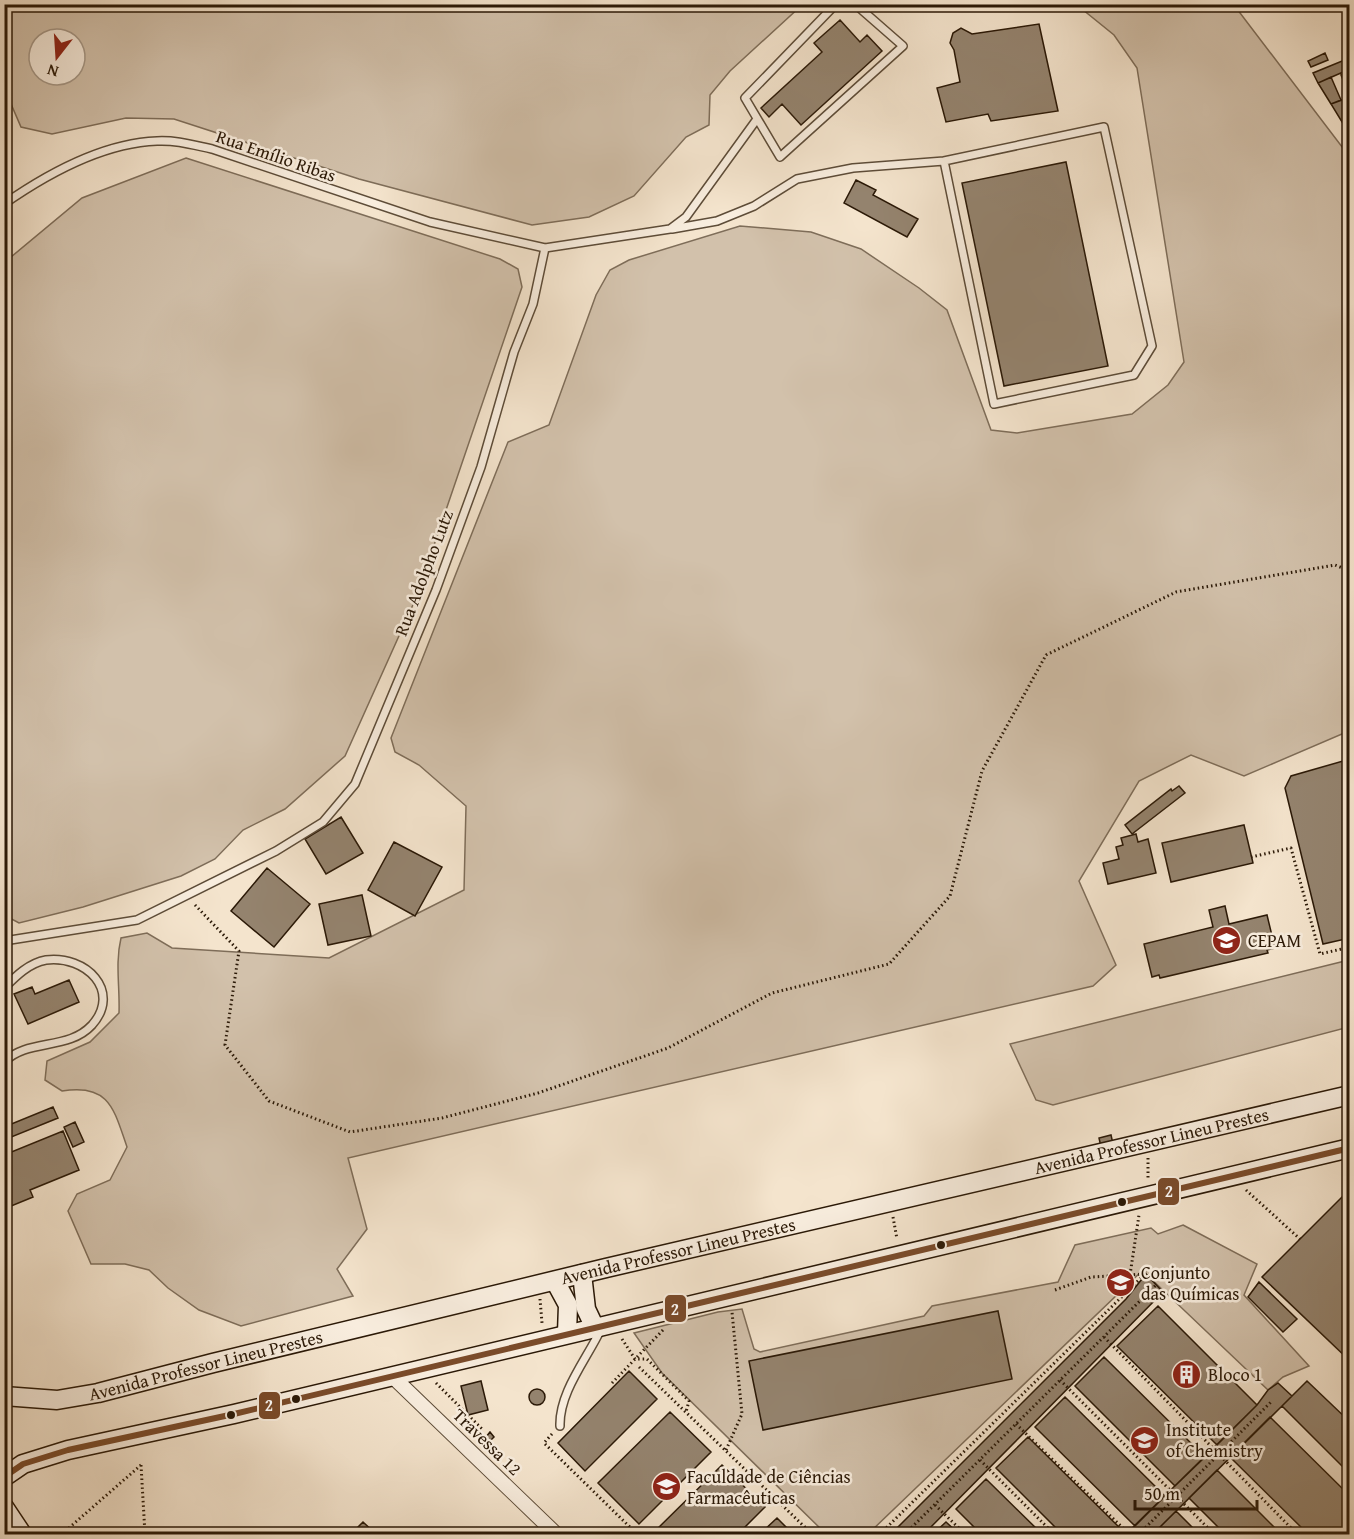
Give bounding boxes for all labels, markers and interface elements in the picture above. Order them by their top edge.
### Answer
north arrow [27,27,87,87]
text: N [44,58,61,84]
street label: Rua Emílio Ribas [213,122,340,189]
street label: Rua Adolpho Lutz [387,506,460,640]
school or university icon: CEPAM [1211,925,1243,957]
place label: CEPAM [1248,927,1301,954]
street label: Avenida Professor Lineu Prestes [1031,1100,1271,1181]
line badge: 2 [1157,1177,1180,1206]
text: 2 [1165,1179,1173,1203]
unlabelled marker [1116,1196,1128,1208]
street label: Avenida Professor Lineu Prestes [558,1210,798,1291]
unlabelled marker [935,1239,947,1251]
place label: Conjunto das Químicas [1141,1259,1239,1307]
school or university icon: Conjunto das Químicas [1104,1267,1136,1299]
line badge: 2 [664,1294,687,1323]
text: 2 [671,1297,679,1321]
street label: Avenida Professor Lineu Prestes [87,1323,325,1407]
building icon: Bloco 1 [1171,1359,1203,1391]
place label: Bloco 1 [1208,1361,1262,1388]
line badge: 2 [258,1391,281,1420]
text: 2 [265,1393,273,1417]
unlabelled marker [290,1393,302,1405]
street label: Travessa 12 [447,1402,528,1481]
unlabelled marker [225,1409,237,1421]
place label: Institute of Chemistry [1166,1416,1263,1464]
school or university icon: Institute of Chemistry [1129,1424,1161,1456]
place label: Faculdade de Ciências Farmacêuticas [687,1463,851,1511]
school or university icon: Faculdade de Ciências Farmacêuticas [650,1471,682,1503]
scale bar [1135,1473,1256,1511]
text: 50 m [1144,1480,1180,1507]

